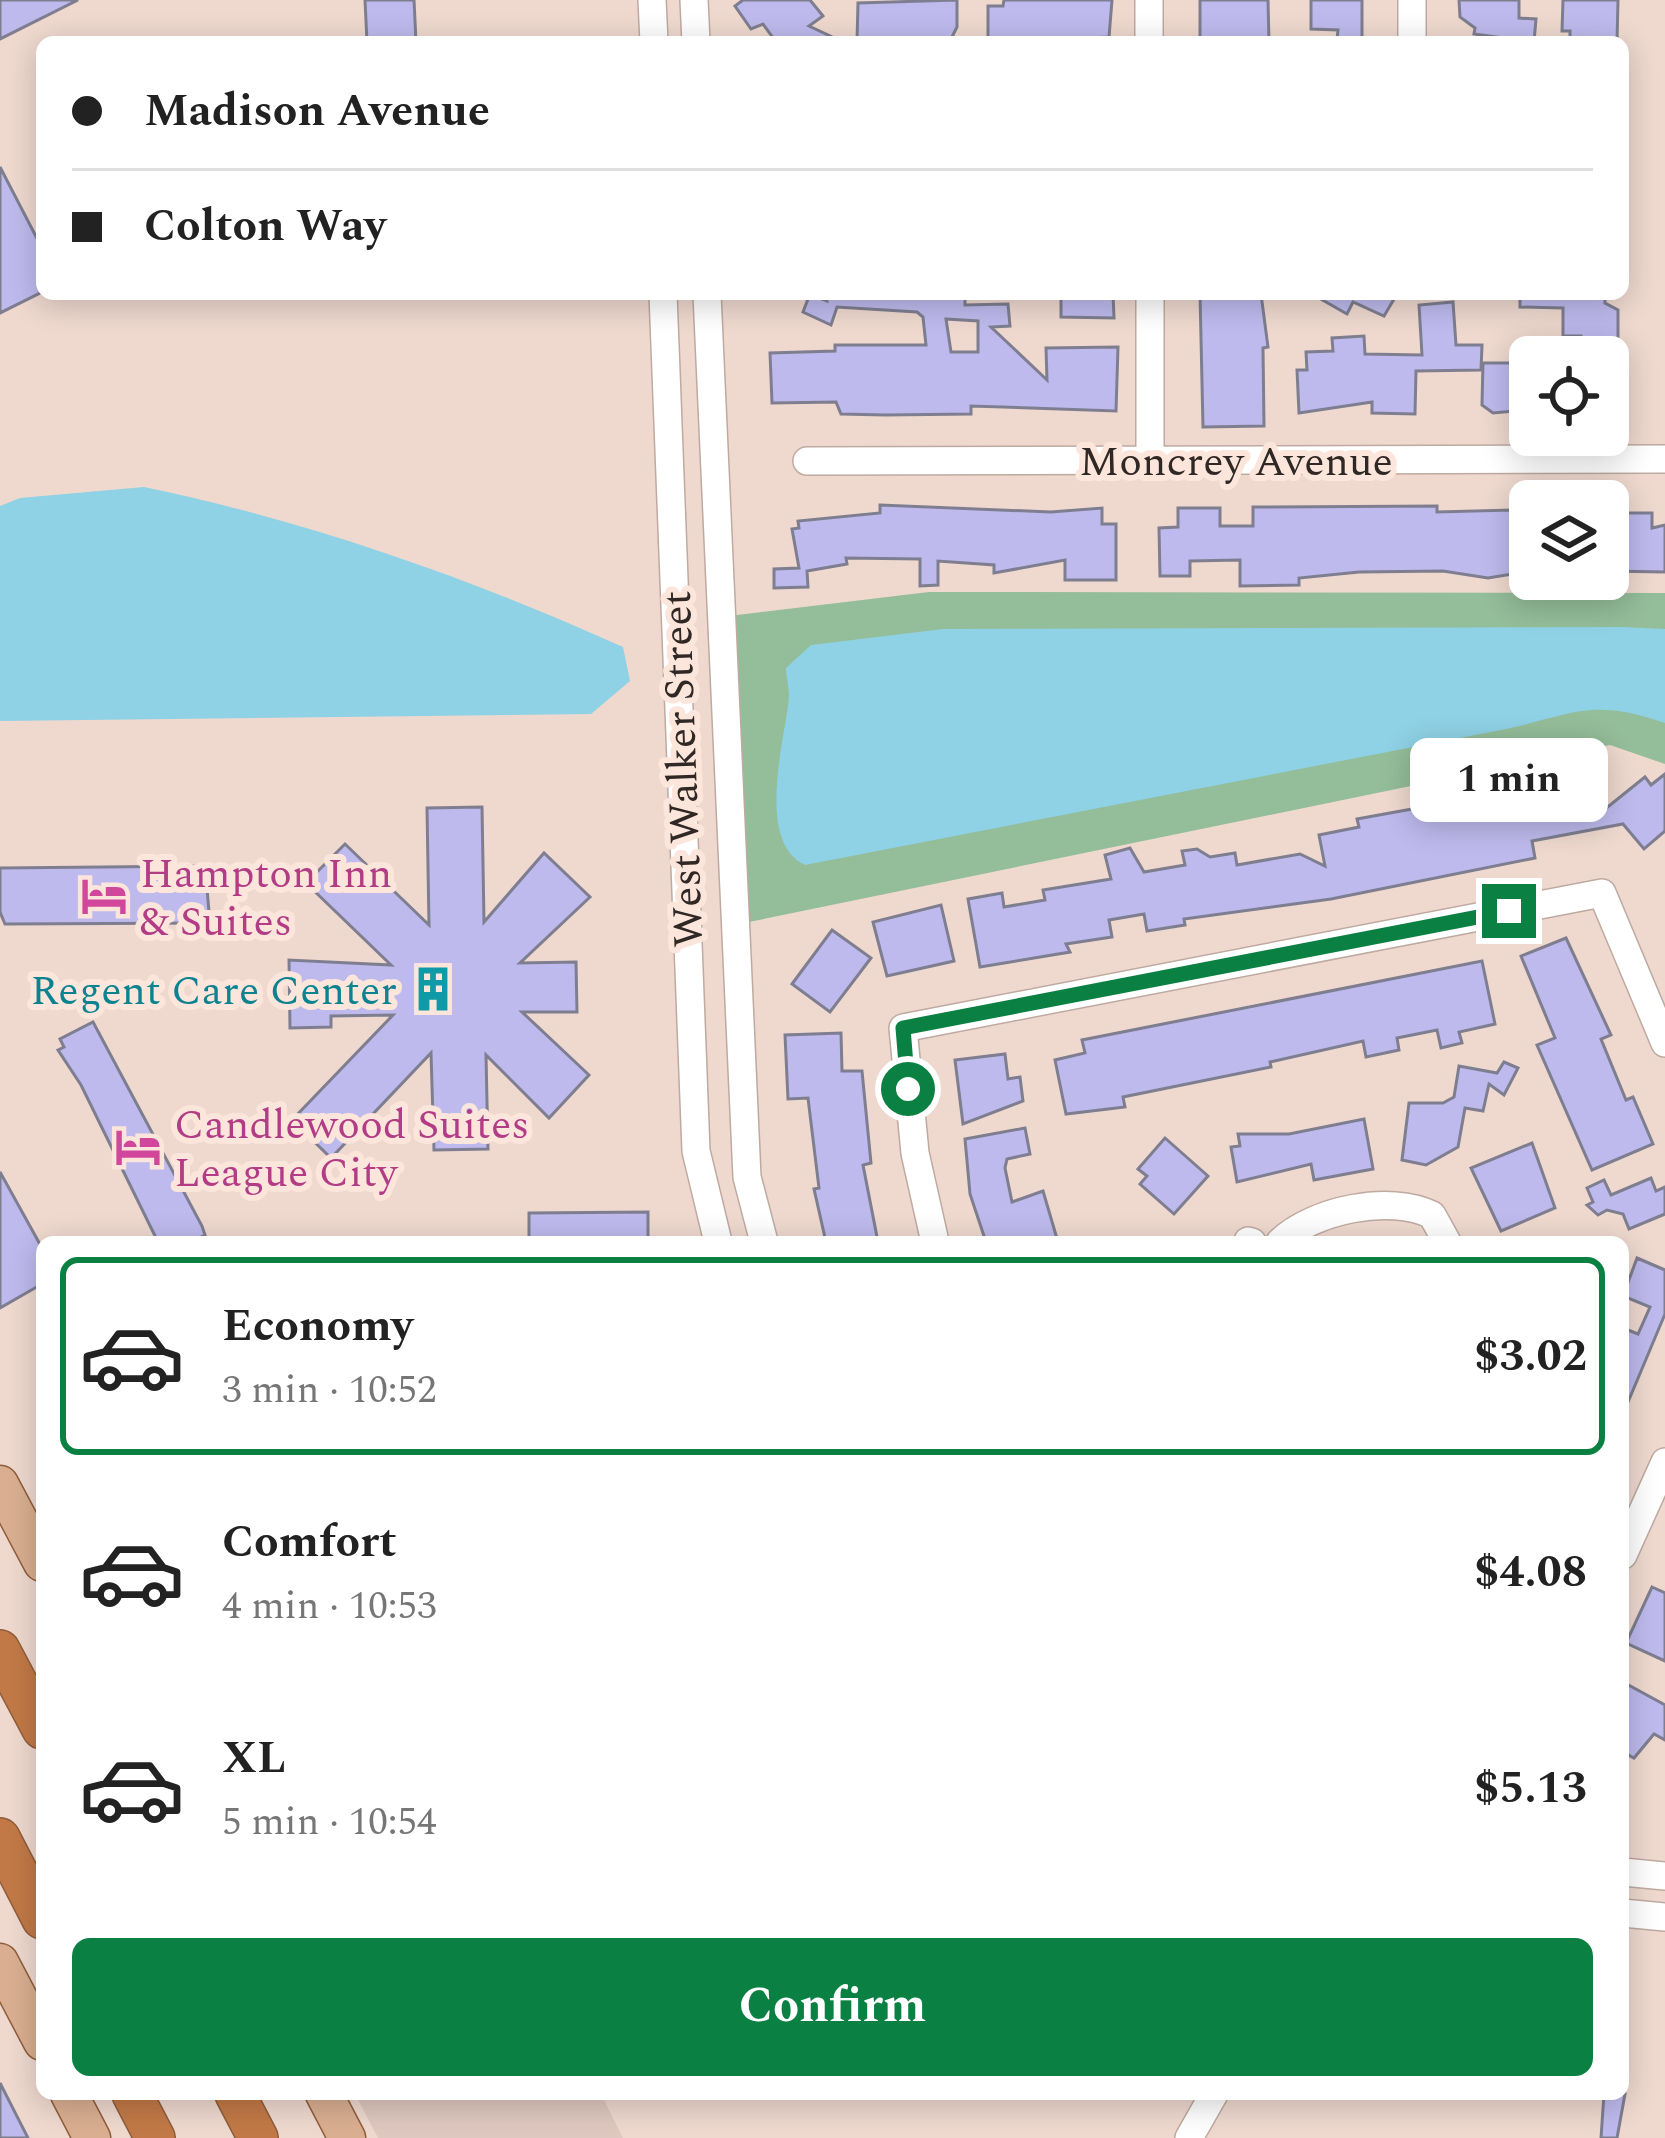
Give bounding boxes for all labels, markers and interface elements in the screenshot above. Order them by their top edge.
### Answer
text: Madison Avenue [144,77,490,146]
text: Colton Way [144,192,386,261]
map controls [1509,336,1629,600]
button: locate [1509,336,1629,456]
street label: Moncrey Avenue [1079,431,1393,494]
button: layers [1509,480,1629,600]
street label: West Walker Street [646,589,721,948]
callout: 1 min [1410,737,1608,821]
text: 1 min [1457,750,1561,809]
place label: Hampton Inn & Suites [140,843,392,954]
hotel icon: Hampton Inn & Suites [79,871,129,921]
route end [1482,884,1536,938]
place label: Regent Care Center [31,960,397,1023]
building icon: Regent Care Center [408,964,458,1014]
route start [881,1062,935,1116]
place label: Candlewood Suites League City [174,1094,529,1205]
hotel icon: Candlewood Suites League City [113,1122,163,1172]
text: Economy [222,1292,413,1361]
icon: car [78,1302,186,1410]
text: $3.02 [1474,1322,1587,1391]
text: 3 min · 10:52 [222,1361,437,1420]
text: Comfort [222,1508,397,1577]
icon: car [78,1518,186,1626]
text: $4.08 [1474,1538,1587,1607]
text: 4 min · 10:53 [222,1577,437,1636]
text: XL [222,1724,286,1793]
icon: car [78,1734,186,1842]
text: $5.13 [1474,1754,1587,1823]
text: 5 min · 10:54 [222,1793,437,1852]
button: Confirm [72,1938,1593,2076]

